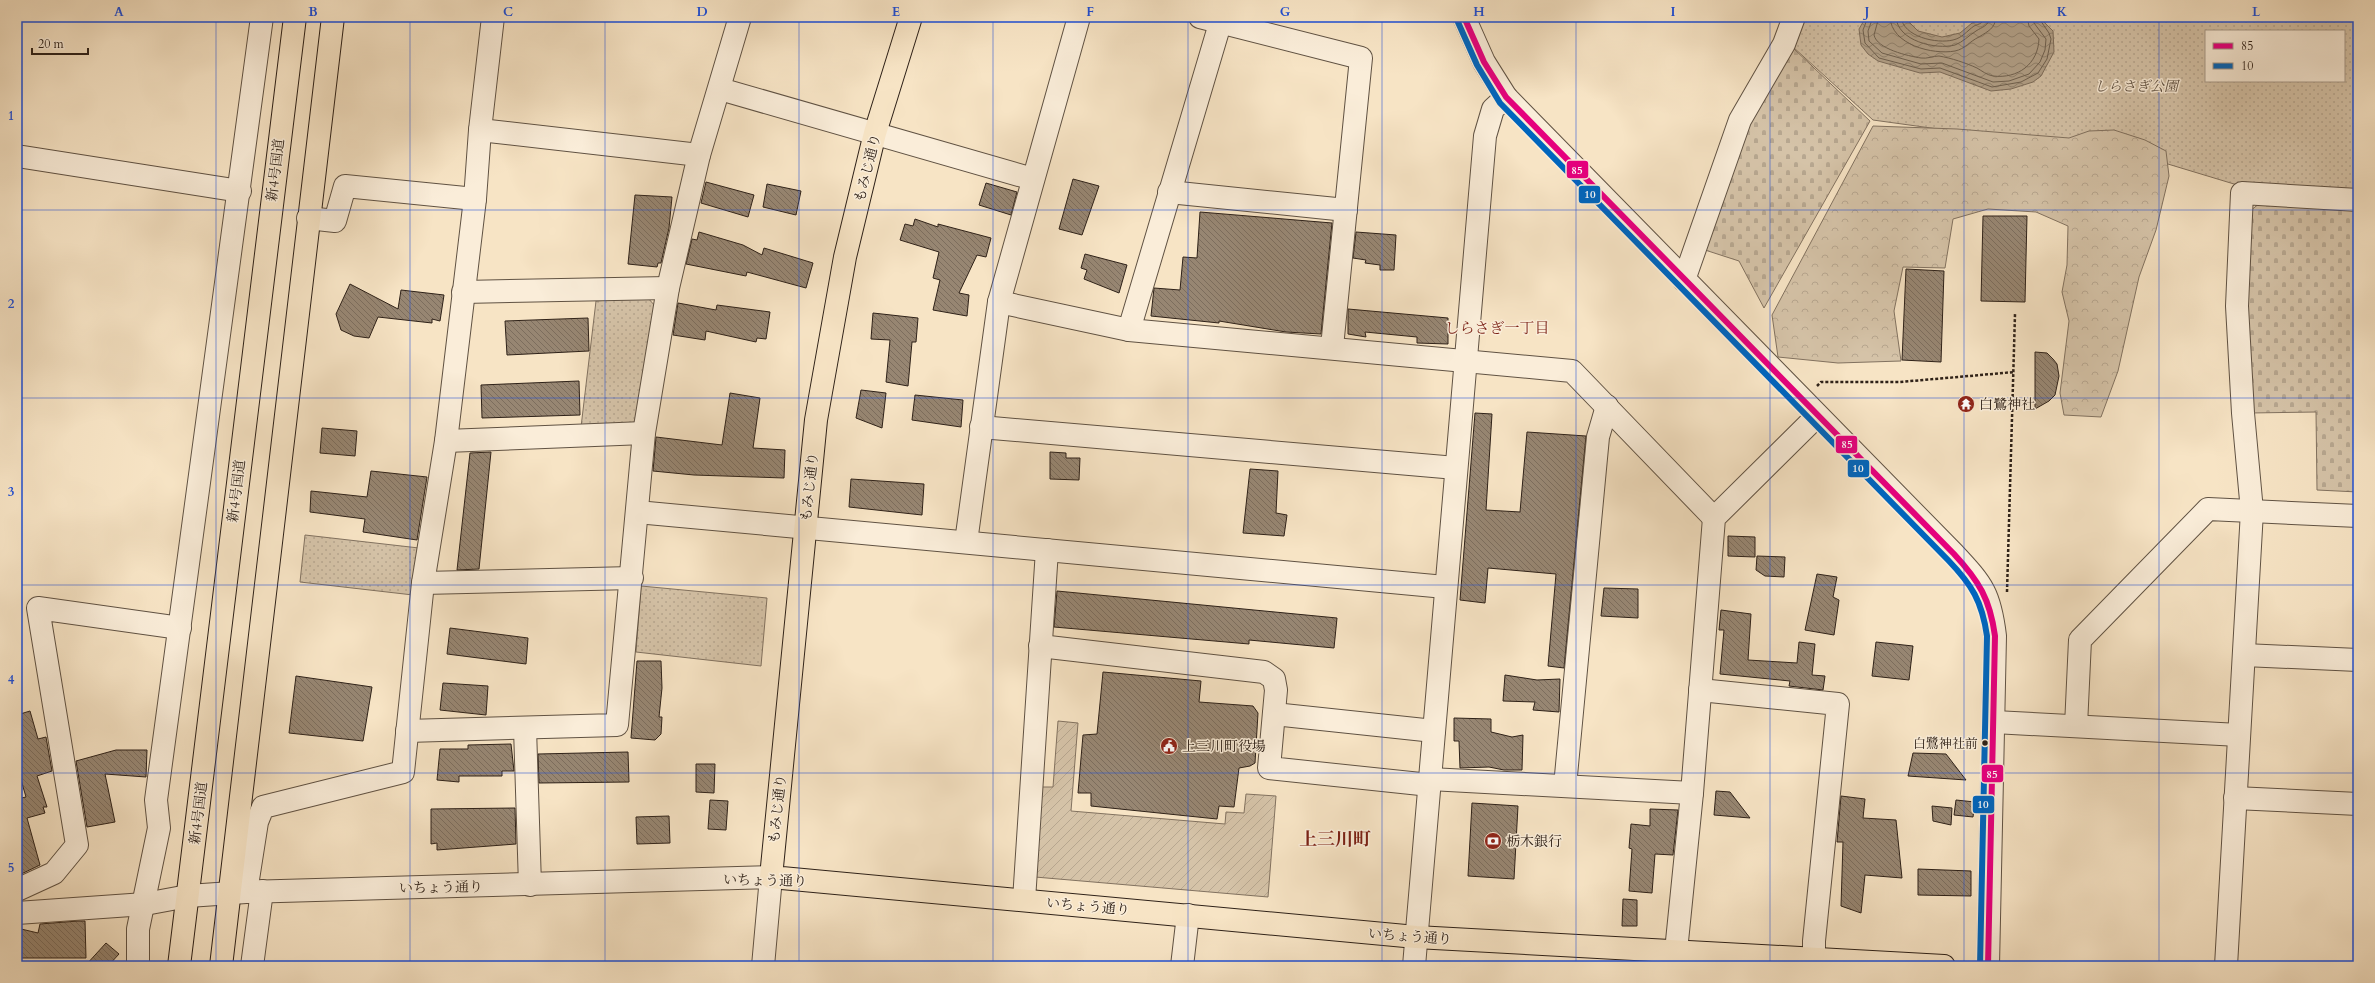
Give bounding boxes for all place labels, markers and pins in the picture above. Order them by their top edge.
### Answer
temple icon: 白鷺神社 [1956,394,1976,414]
place label: 白鷺神社 [1979,395,2035,414]
place label: 白鷺神社前 [1913,735,1978,753]
public building icon: 上三川町役場 [1159,736,1179,756]
place label: 上三川町役場 [1182,737,1266,756]
marker: 白鷺神社前 [1980,738,1990,748]
bank icon: 栃木銀行 [1483,831,1503,851]
place label: 栃木銀行 [1506,832,1562,851]

